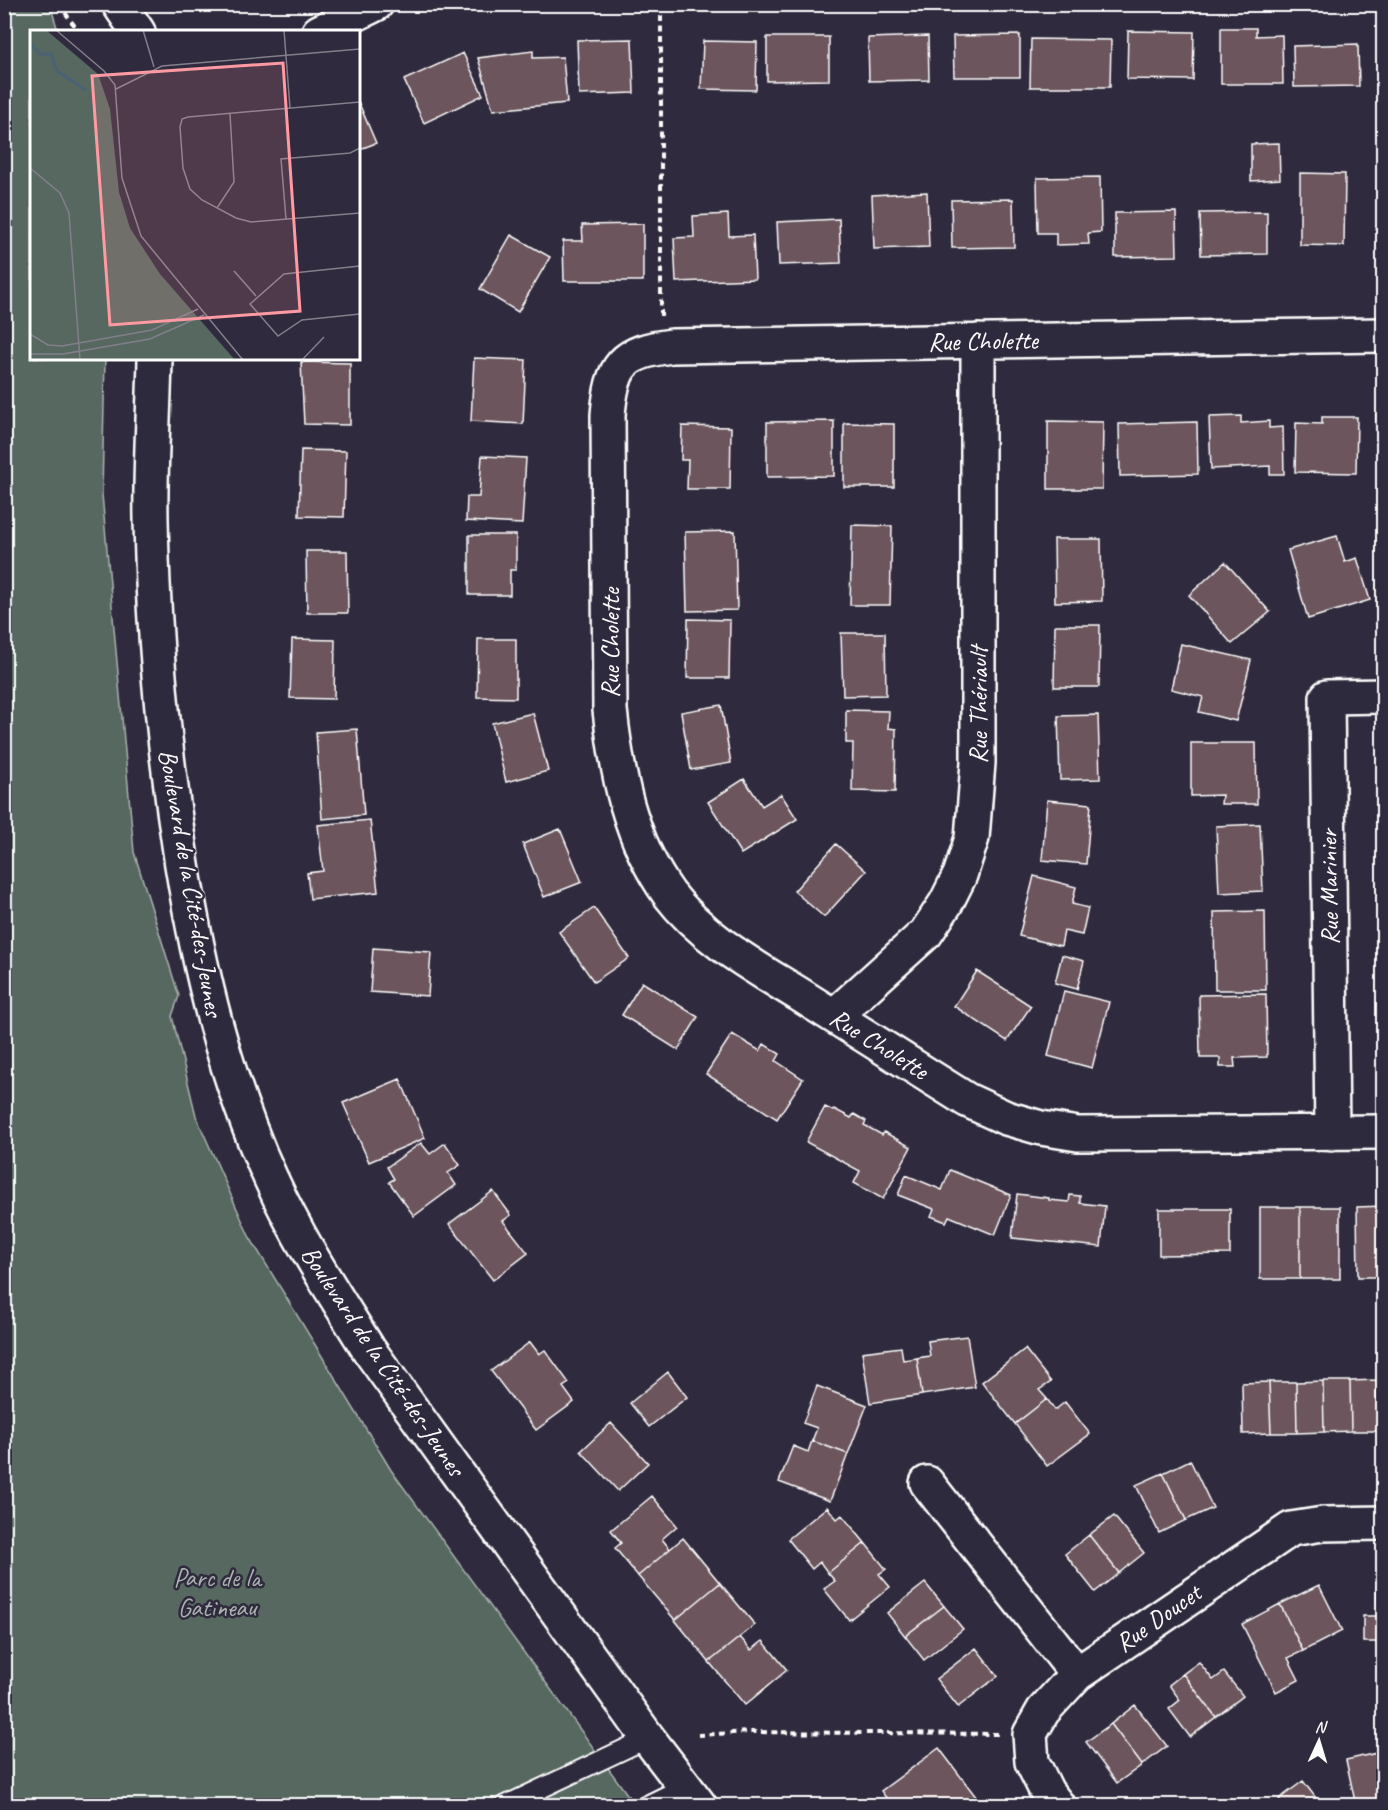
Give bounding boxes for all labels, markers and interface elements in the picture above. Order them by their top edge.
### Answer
inset map [30,30,360,360]
street label: Rue Cholette [928,324,1040,358]
street label: Rue Cholette [594,587,627,698]
street label: Rue Thériault [962,643,995,764]
street label: Boulevard de la Cité-des-Jeunes [151,747,231,1021]
street label: Rue Marinier [1311,826,1347,945]
street label: Rue Cholette [824,1001,936,1088]
street label: Boulevard de la Cité-des-Jeunes [294,1240,474,1484]
park label: Parc de la Gatineau [173,1561,263,1624]
street label: Rue Doucet [1109,1575,1209,1660]
north arrow [1289,1711,1349,1771]
text: N [1314,1717,1329,1738]

